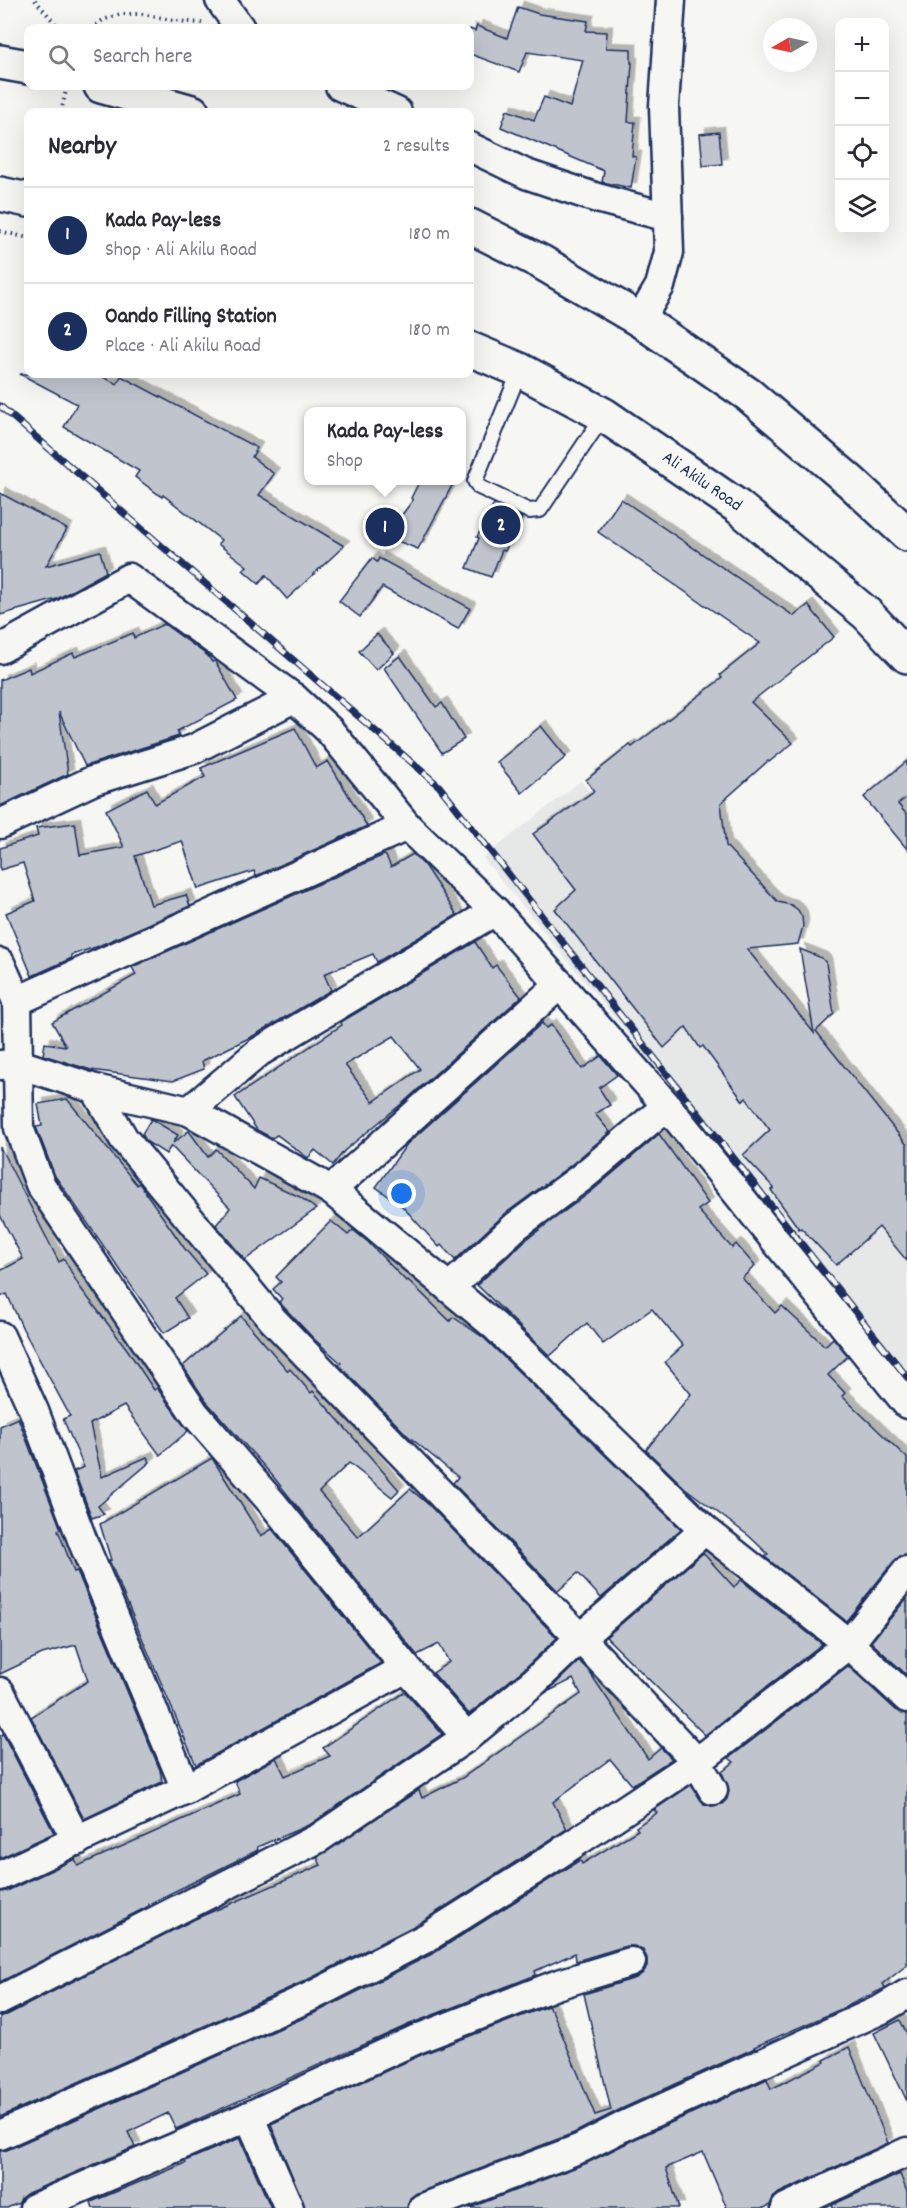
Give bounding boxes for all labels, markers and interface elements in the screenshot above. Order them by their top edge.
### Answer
north arrow [763,18,817,72]
map controls [835,18,889,234]
button: + [835,18,889,72]
search box [24,24,474,90]
icon: search [45,41,78,74]
text: Search here [93,42,192,73]
button: − [835,72,889,126]
button: locate [835,126,889,180]
text: Nearby [48,129,116,166]
text: 2 results [383,133,450,161]
button: layers [835,180,889,234]
text: Kada Pay-less [105,206,221,237]
text: 1 [65,221,70,249]
text: 180 m [408,221,450,249]
text: Shop · Ali Akilu Road [105,237,257,265]
text: Oando Filling Station [105,302,277,333]
text: 2 [63,317,72,345]
text: 180 m [408,317,450,345]
text: Place · Ali Akilu Road [105,333,261,361]
popup [304,407,466,485]
text: Kada Pay-less [327,417,443,448]
street label: Ali Akilu Road [657,446,747,518]
text: Shop [327,448,363,476]
pin: 2 [482,502,520,548]
pin: 1 [366,504,404,550]
your location [387,1179,416,1208]

